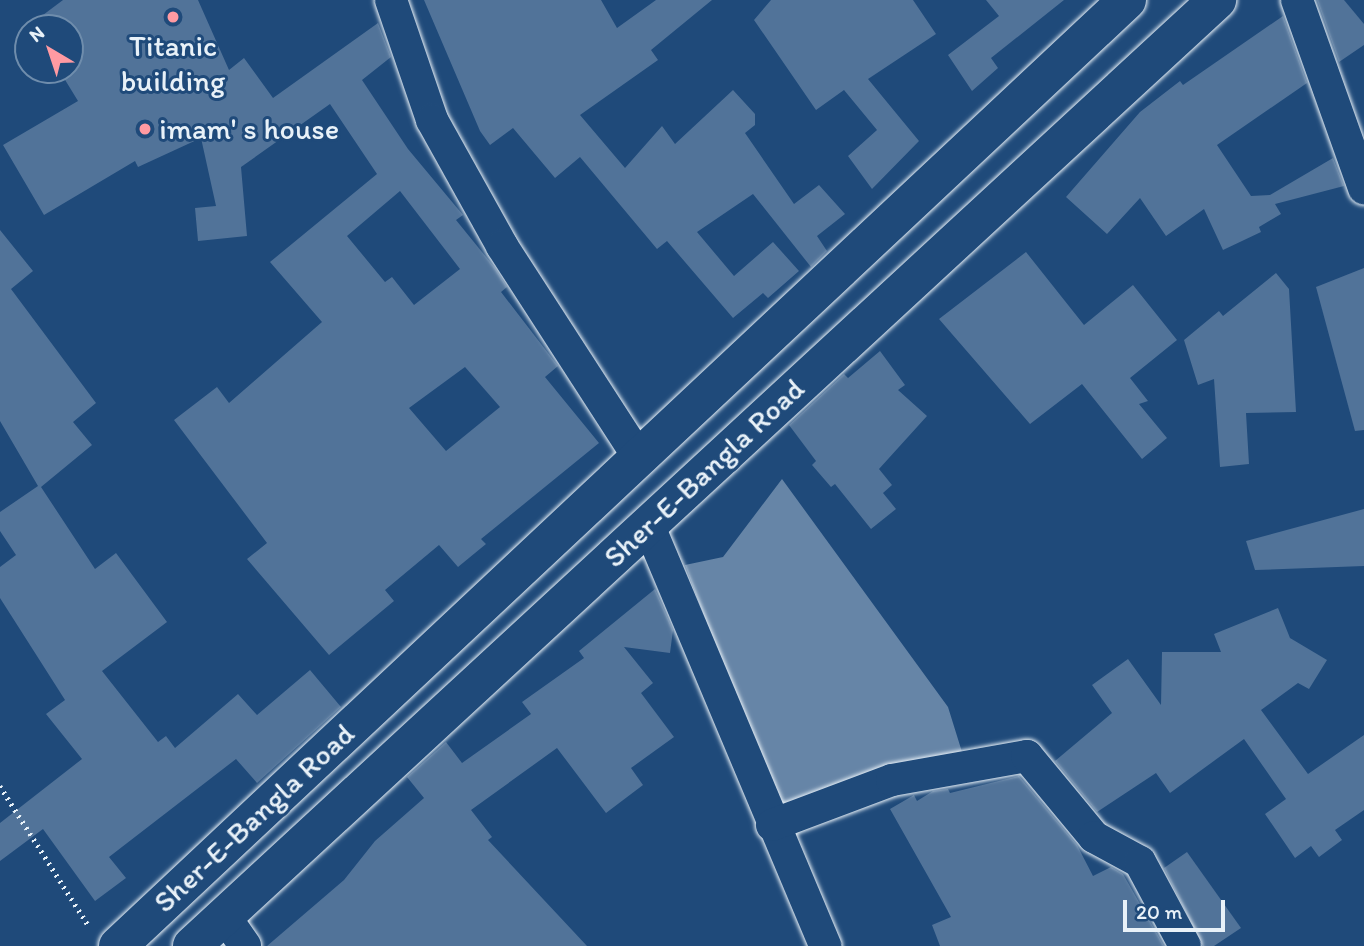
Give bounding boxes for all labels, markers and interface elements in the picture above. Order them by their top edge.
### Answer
marker: Titanic building [165,9,181,25]
north arrow [14,14,84,84]
text: N [25,21,49,47]
place label: Titanic building [121,28,225,98]
place label: imam' s house [159,111,339,147]
marker: imam' s house [137,121,153,137]
street label: Sher-E-Bangla Road [596,371,812,575]
street label: Sher-E-Bangla Road [146,716,362,920]
scale bar [1126,886,1228,930]
text: 20 m [1136,899,1182,924]

